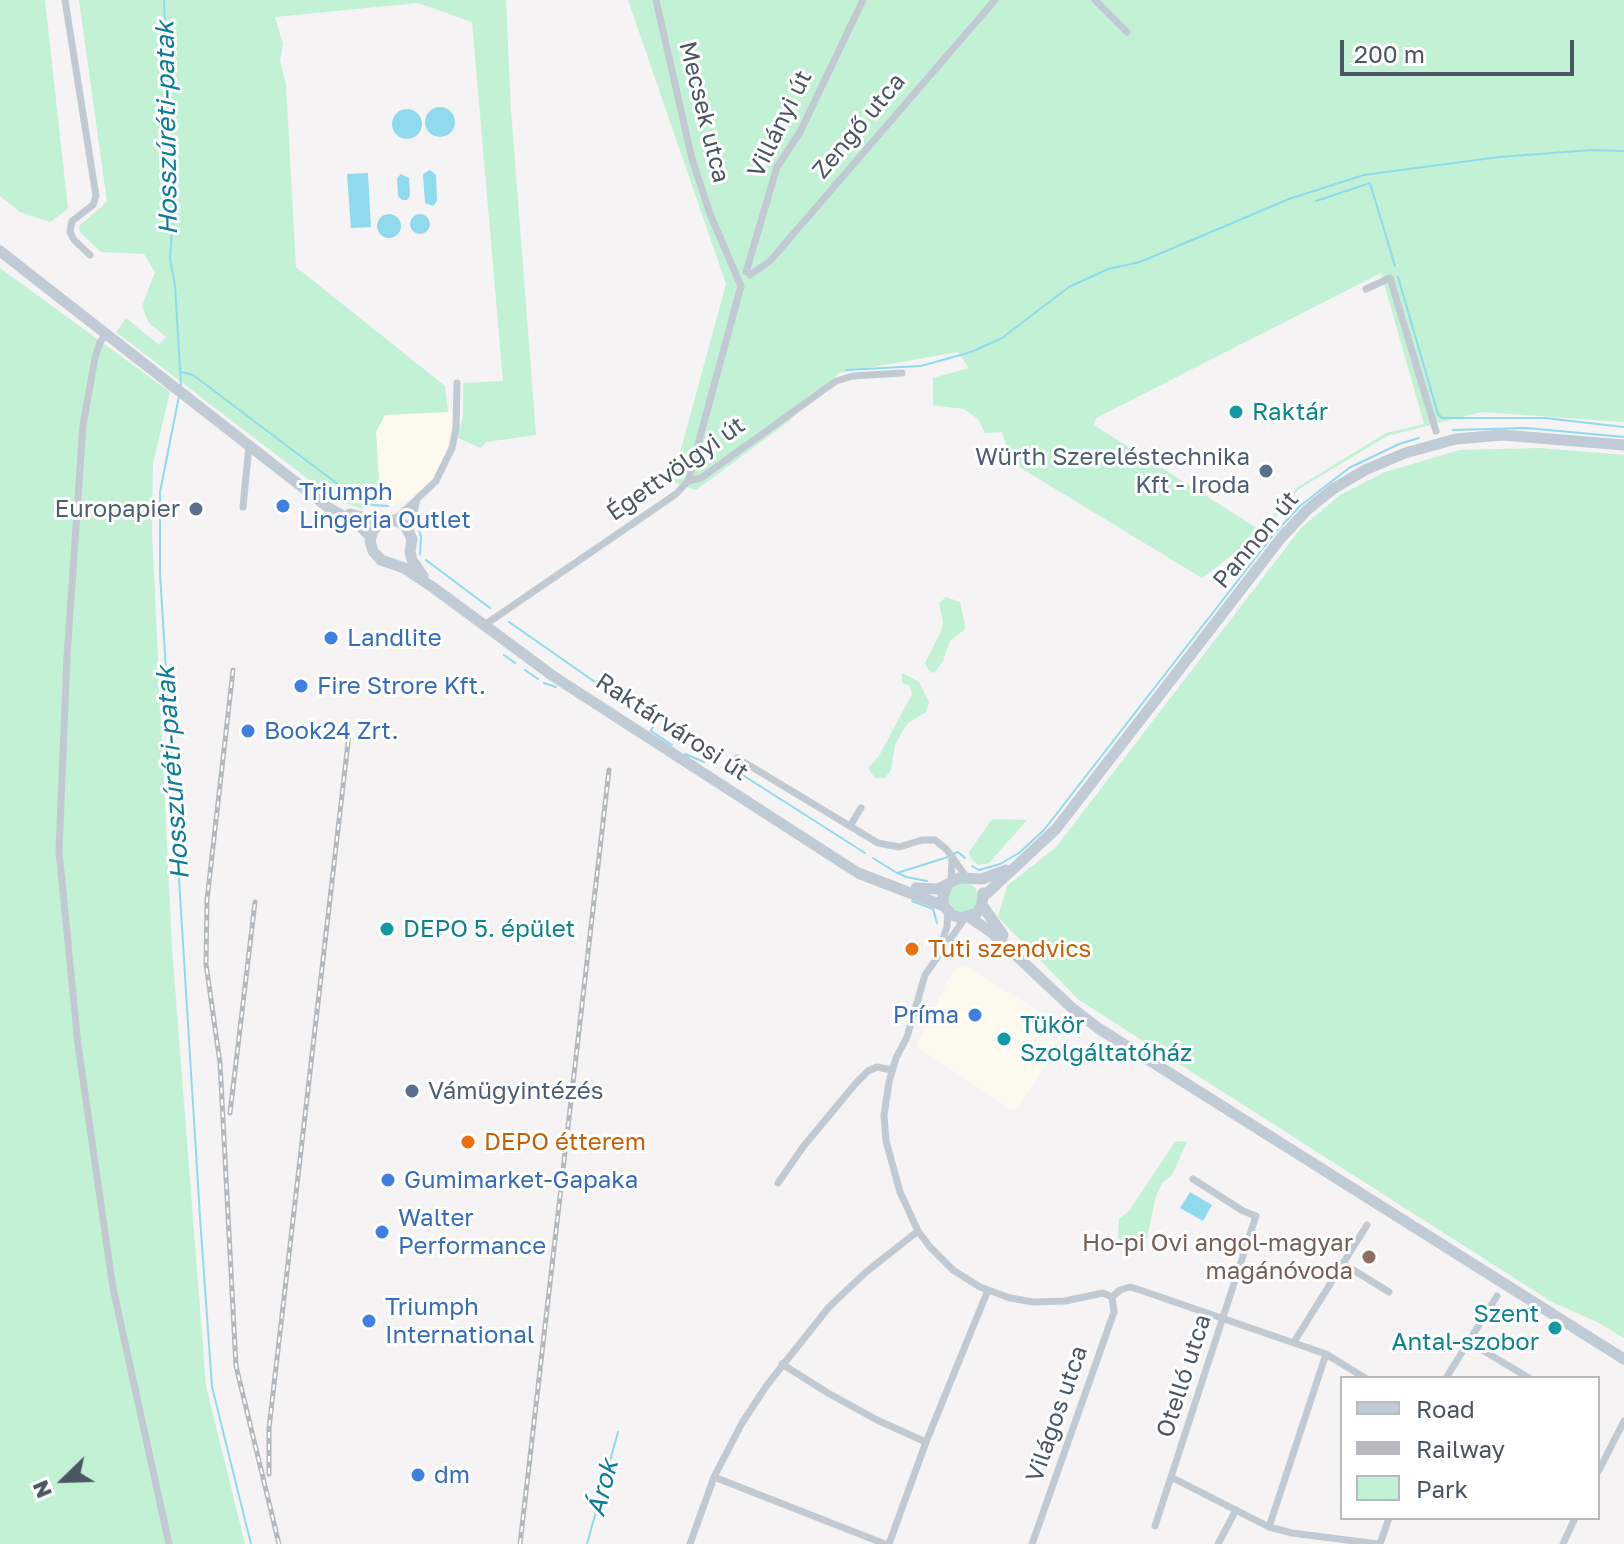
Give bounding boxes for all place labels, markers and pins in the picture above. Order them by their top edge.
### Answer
place label: Raktár [1252,398,1328,426]
marker: Raktár [1227,403,1245,421]
place label: Würth Szereléstechnika Kft - Iroda [975,443,1250,499]
marker: Würth Szereléstechnika Kft - Iroda [1257,462,1275,480]
place label: Triumph Lingeria Outlet [299,478,471,534]
place label: Europapier [55,495,180,523]
marker: Triumph Lingeria Outlet [274,497,292,515]
marker: Europapier [187,500,205,518]
place label: Landlite [347,624,442,652]
marker: Landlite [322,629,340,647]
place label: Fire Strore Kft. [317,672,486,700]
marker: Fire Strore Kft. [292,677,310,695]
place label: Book24 Zrt. [264,717,399,745]
marker: Book24 Zrt. [239,722,257,740]
place label: DEPO 5. épület [403,915,575,943]
marker: DEPO 5. épület [378,920,396,938]
place label: Tuti szendvics [928,935,1091,963]
marker: Tuti szendvics [903,940,921,958]
place label: Príma [893,1001,959,1029]
marker: Príma [966,1006,984,1024]
place label: Tükör Szolgáltatóház [1020,1011,1192,1067]
marker: Tükör Szolgáltatóház [995,1030,1013,1048]
place label: Vámügyintézés [428,1077,604,1105]
marker: Vámügyintézés [403,1082,421,1100]
place label: DEPO étterem [484,1128,646,1156]
marker: DEPO étterem [459,1133,477,1151]
place label: Gumimarket-Gapaka [404,1166,638,1194]
marker: Gumimarket-Gapaka [379,1171,397,1189]
place label: Walter Performance [398,1204,546,1260]
marker: Walter Performance [373,1223,391,1241]
place label: Ho-pi Ovi angol-magyar magánóvoda [1082,1229,1353,1285]
marker: Ho-pi Ovi angol-magyar magánóvoda [1360,1248,1378,1266]
place label: Triumph International [385,1293,534,1349]
place label: Szent Antal-szobor [1392,1300,1539,1356]
marker: Triumph International [360,1312,378,1330]
marker: Szent Antal-szobor [1546,1319,1564,1337]
place label: dm [434,1461,470,1489]
marker: dm [409,1466,427,1484]

